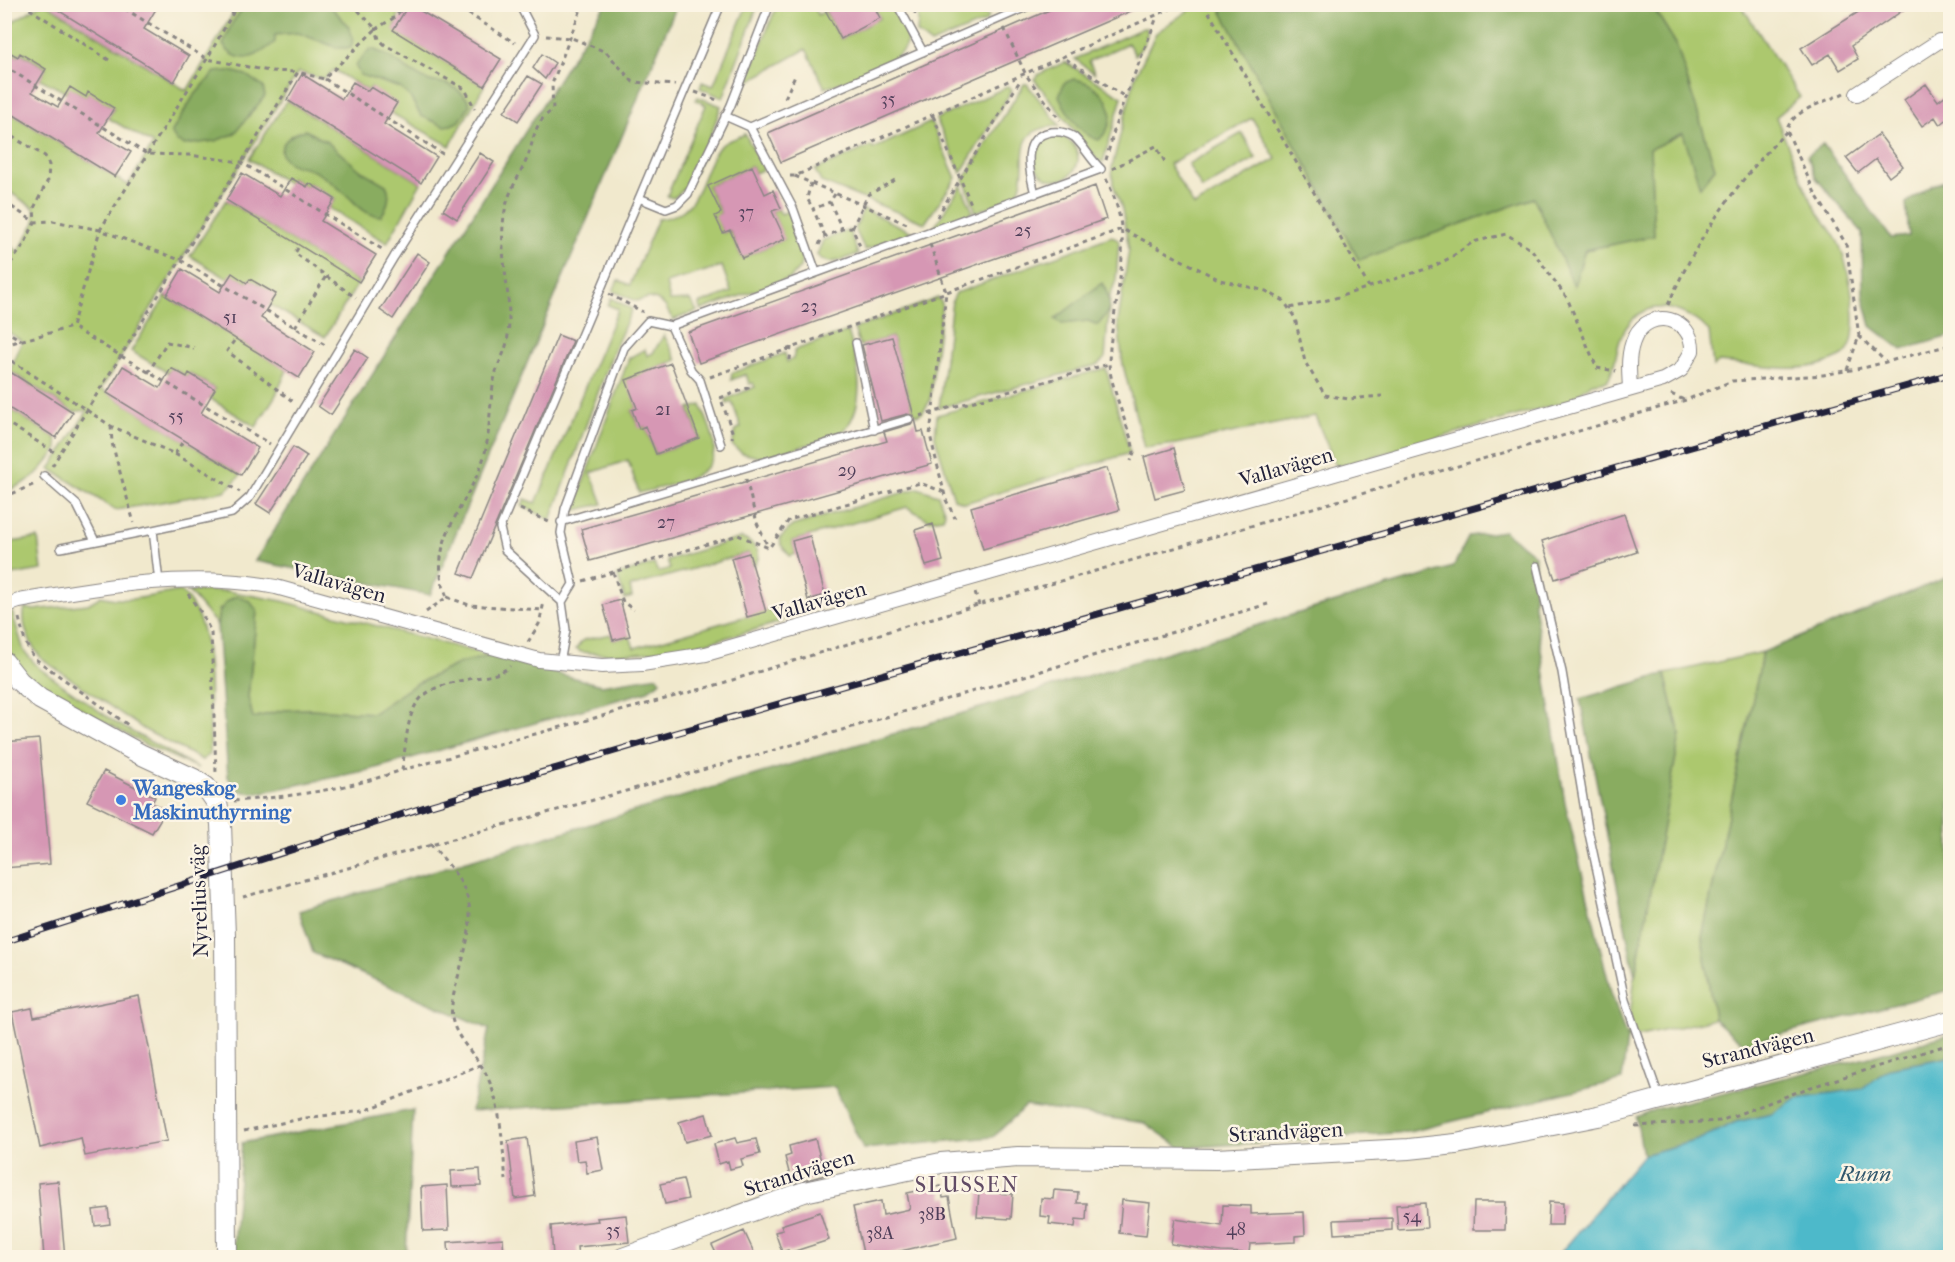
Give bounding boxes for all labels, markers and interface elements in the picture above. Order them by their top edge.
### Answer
house number: 35 [880,89,896,110]
house number: 37 [738,202,754,223]
house number: 25 [1014,220,1032,241]
house number: 23 [801,296,817,317]
house number: 51 [223,307,237,328]
house number: 21 [655,399,671,420]
house number: 55 [168,406,184,427]
street label: Vallavägen [1235,442,1336,492]
house number: 29 [838,460,856,481]
house number: 27 [657,512,675,533]
street label: Vallavägen [288,558,389,608]
street label: Vallavägen [768,576,869,626]
place label: Wangeskog Maskinuthyrning [132,776,292,824]
marker: Wangeskog Maskinuthyrning [114,793,128,807]
street label: Nyrelius väg [185,843,213,958]
street label: Strandvägen [1700,1023,1816,1073]
street label: Strandvägen [1228,1117,1344,1147]
street label: Strandvägen [741,1145,857,1201]
water label: Runn [1837,1161,1891,1187]
district label: SLUSSEN [915,1172,1019,1198]
house number: 38B [918,1204,946,1225]
house number: 54 [1403,1206,1422,1227]
house number: 48 [1226,1219,1246,1240]
house number: 35 [605,1220,621,1241]
house number: 38A [866,1223,894,1244]

